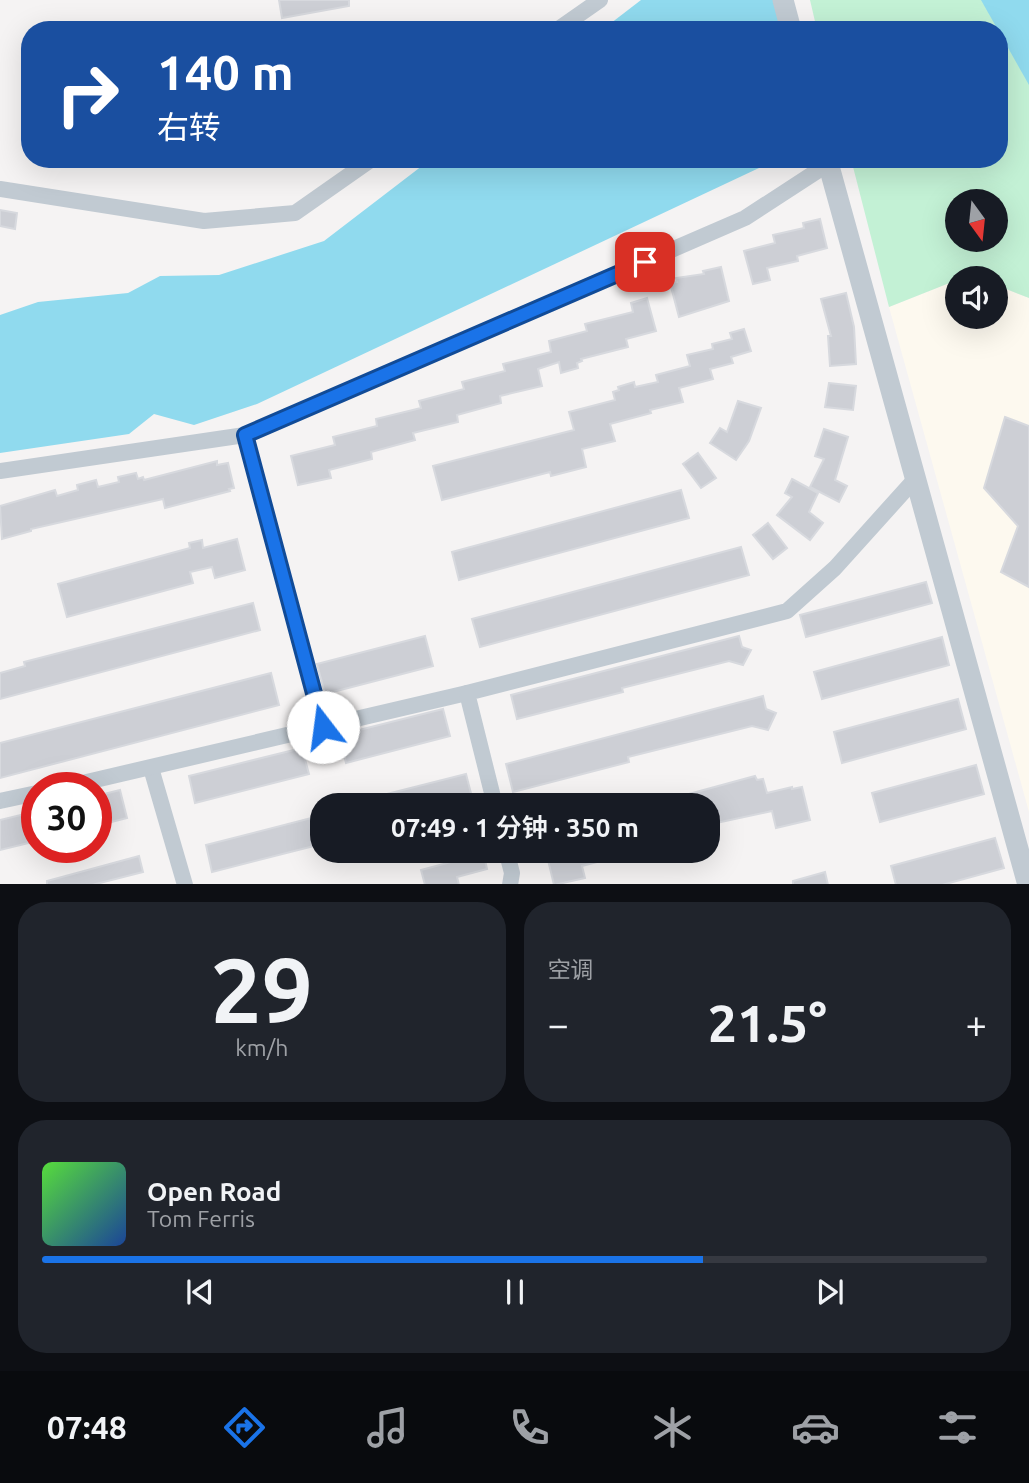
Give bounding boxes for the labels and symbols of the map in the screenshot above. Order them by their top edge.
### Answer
north arrow [945,189,1008,252]
pin [615,232,675,292]
position arrow [286,690,360,764]
speed limit sign: 30 [21,772,112,863]

